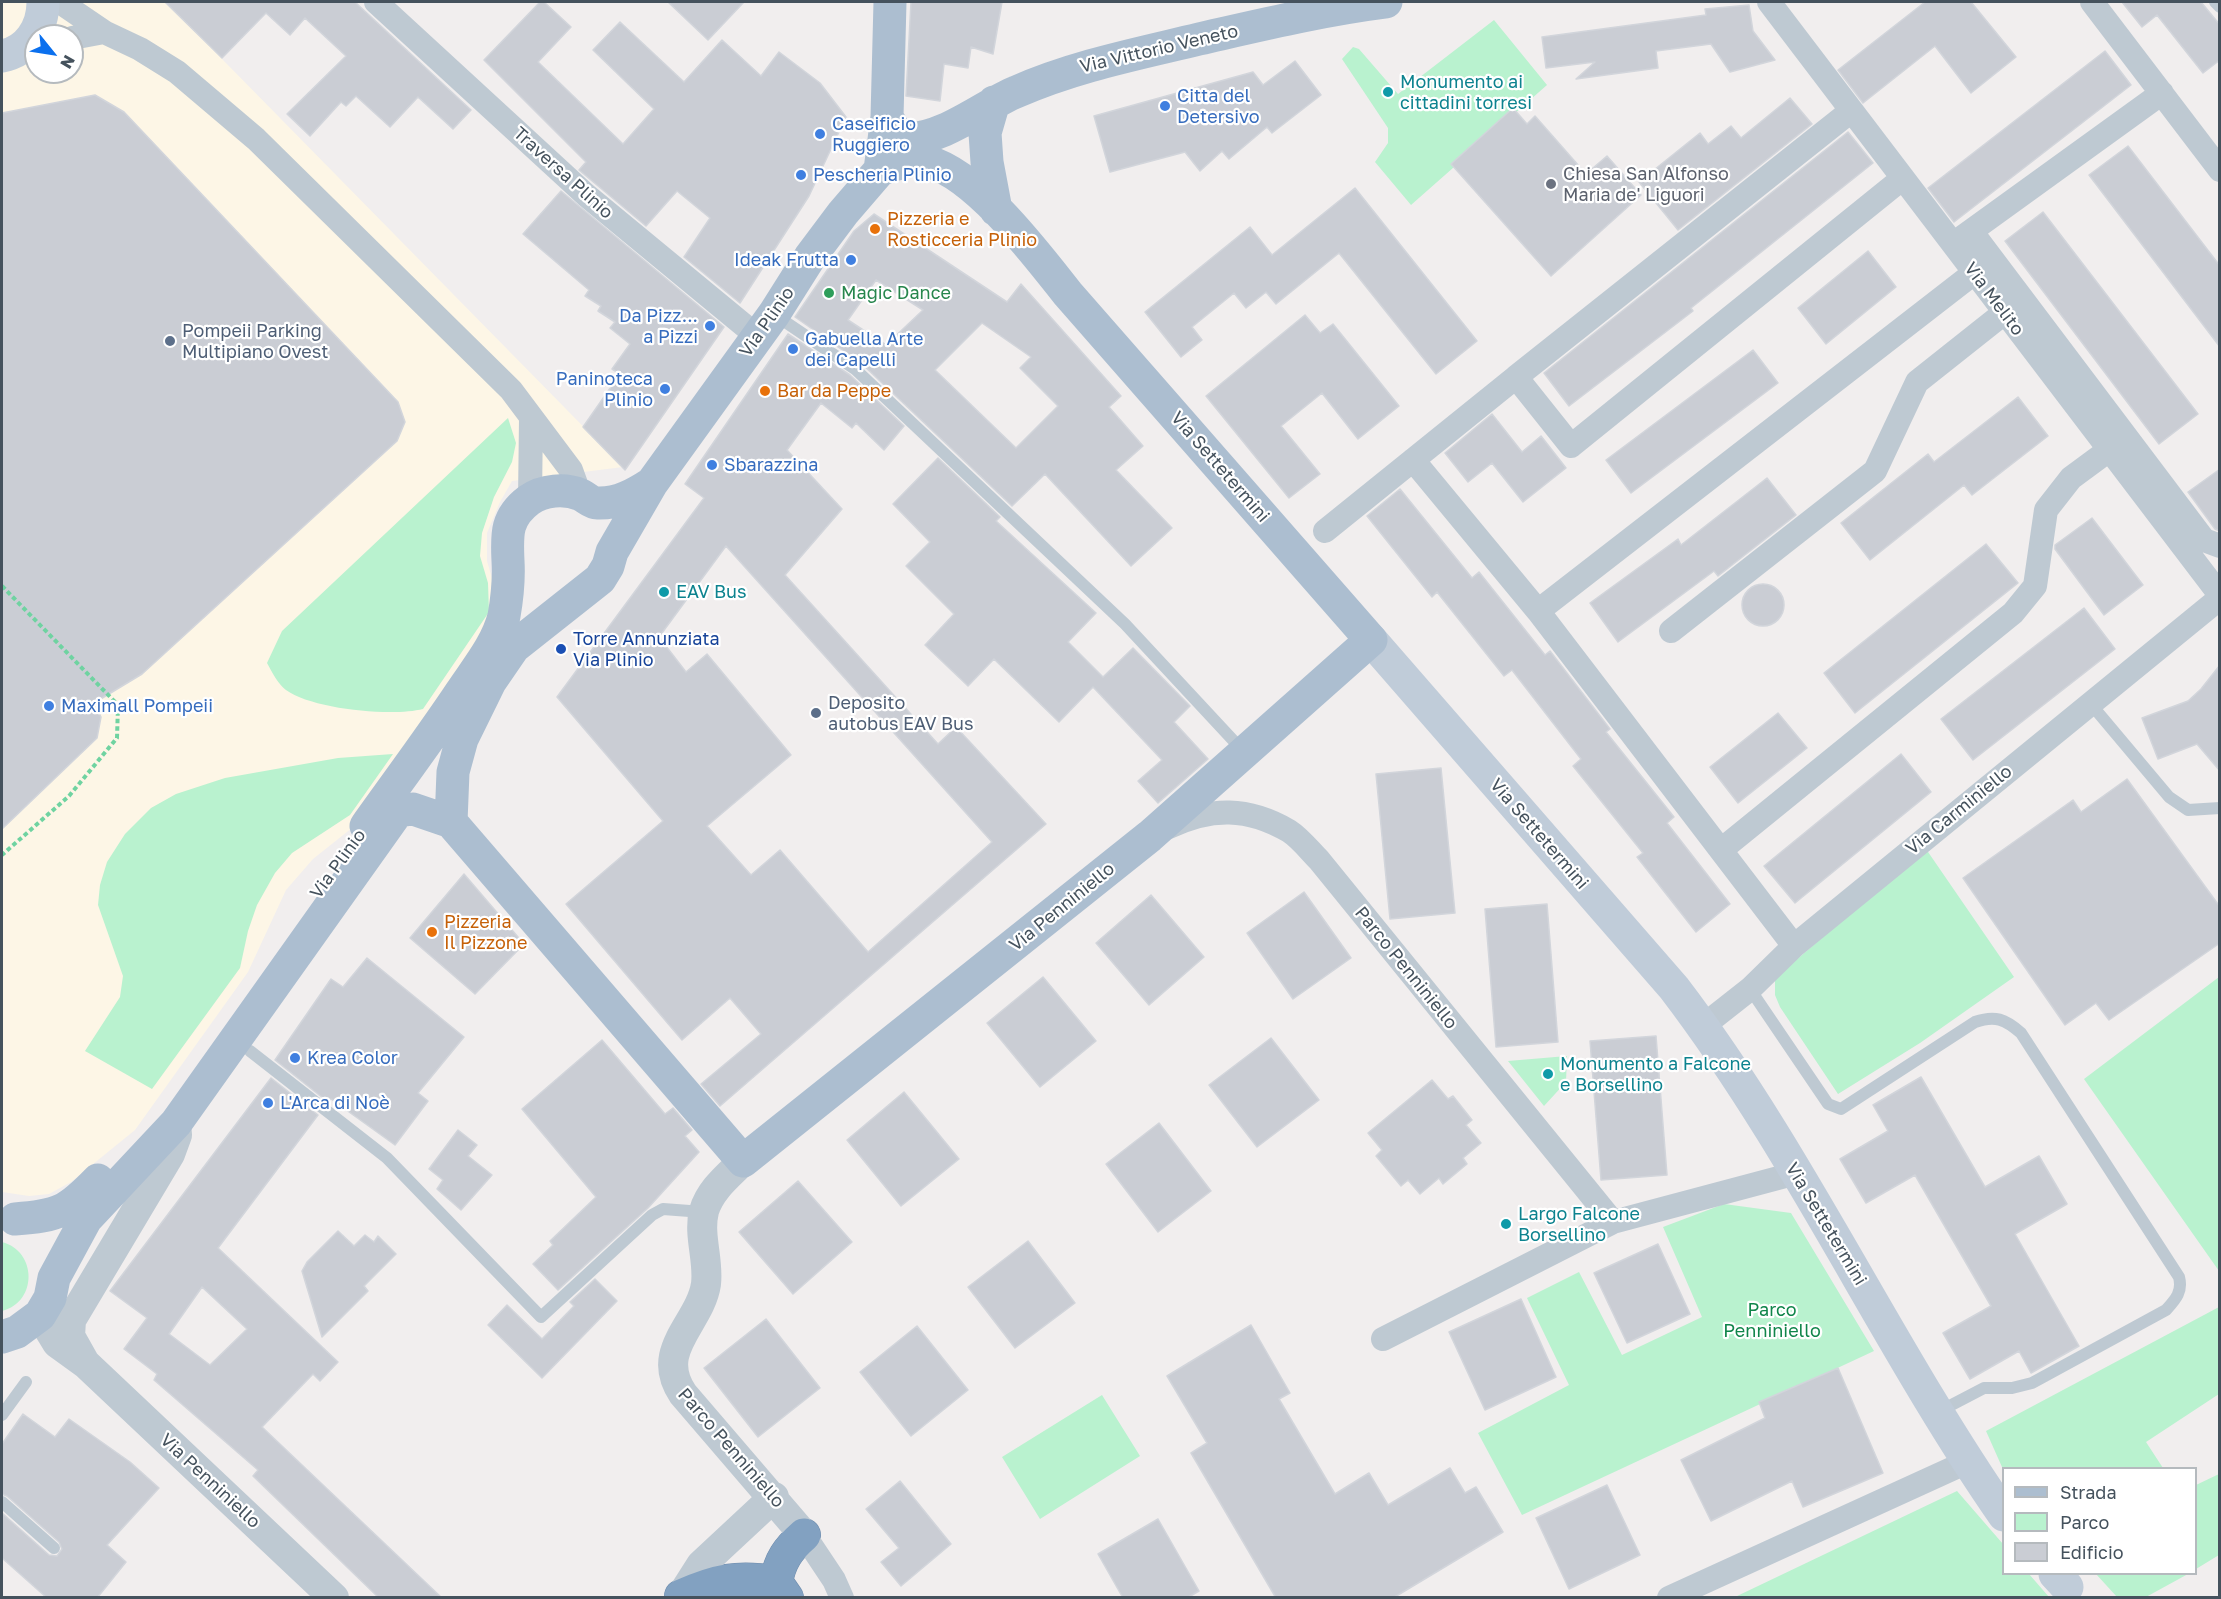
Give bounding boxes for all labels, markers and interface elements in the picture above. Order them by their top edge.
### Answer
street label: Via Vittorio Veneto [1078,20,1240,78]
north arrow [24,24,84,84]
text: N [56,52,80,72]
place label: Monumento ai cittadini torresi [1400,71,1532,113]
place label: Citta del Detersivo [1177,85,1260,128]
marker: Monumento ai cittadini torresi [1381,85,1395,99]
marker: Citta del Detersivo [1158,99,1172,113]
place label: Caseificio Ruggiero [832,113,916,156]
street label: Traversa Plinio [509,123,617,223]
marker: Caseificio Ruggiero [813,127,827,141]
place label: Chiesa San Alfonso Maria de' Liguori [1563,163,1729,206]
place label: Pescheria Plinio [813,164,951,186]
marker: Pescheria Plinio [794,168,808,182]
marker: Chiesa San Alfonso Maria de' Liguori [1544,177,1558,191]
place label: Pizzeria e Rosticceria Plinio [887,208,1037,250]
marker: Pizzeria e Rosticceria Plinio [868,222,882,236]
place label: Ideak Frutta [734,249,839,271]
marker: Ideak Frutta [844,253,858,267]
street label: Via Melito [1959,258,2029,340]
place label: Magic Dance [841,282,951,304]
street label: Via Plinio [735,283,799,361]
marker: Magic Dance [822,286,836,300]
place label: Da Pizz... a Pizzi [619,305,698,348]
marker: Da Pizz... a Pizzi [703,319,717,333]
place label: Pompeii Parking Multipiano Ovest [182,320,328,362]
place label: Gabuella Arte dei Capelli [805,328,924,370]
marker: Pompeii Parking Multipiano Ovest [163,334,177,348]
marker: Gabuella Arte dei Capelli [786,342,800,356]
place label: Paninoteca Plinio [556,368,653,410]
place label: Bar da Peppe [777,380,891,402]
marker: Paninoteca Plinio [658,382,672,396]
marker: Bar da Peppe [758,384,772,398]
street label: Via Settetermini [1166,407,1274,527]
place label: Sbarazzina [724,454,818,476]
marker: Sbarazzina [705,458,719,472]
place label: EAV Bus [676,581,746,603]
marker: EAV Bus [657,585,671,599]
place label: Torre Annunziata Via Plinio [573,628,720,670]
marker: Torre Annunziata Via Plinio [554,642,568,656]
place label: Deposito autobus EAV Bus [828,692,974,734]
place label: Maximall Pompeii [61,695,213,717]
marker: Maximall Pompeii [42,699,56,713]
marker: Deposito autobus EAV Bus [809,706,823,720]
street label: Via Carminiello [1902,761,2016,859]
street label: Via Settetermini [1485,774,1593,894]
street label: Via Plinio [306,825,370,903]
street label: Via Penniniello [1005,858,1119,956]
street label: Parco Penniniello [1350,902,1462,1034]
place label: Pizzeria Il Pizzone [444,911,527,954]
marker: Pizzeria Il Pizzone [425,925,439,939]
place label: Krea Color [307,1047,398,1069]
marker: Krea Color [288,1051,302,1065]
place label: Monumento a Falcone e Borsellino [1560,1053,1751,1096]
marker: Monumento a Falcone e Borsellino [1541,1067,1555,1081]
place label: L'Arca di Noè [280,1092,390,1114]
marker: L'Arca di Noè [261,1096,275,1110]
street label: Via Settetermini [1781,1159,1871,1289]
place label: Largo Falcone Borsellino [1518,1203,1640,1246]
marker: Largo Falcone Borsellino [1499,1217,1513,1231]
park label: Parco Penniniello [1723,1299,1821,1342]
street label: Parco Penniniello [673,1384,789,1512]
street label: Via Penniniello [155,1429,265,1533]
legend [2002,1467,2197,1575]
text: Strada [2060,1481,2117,1503]
text: Parco [2060,1511,2109,1533]
text: Edificio [2060,1541,2124,1563]

